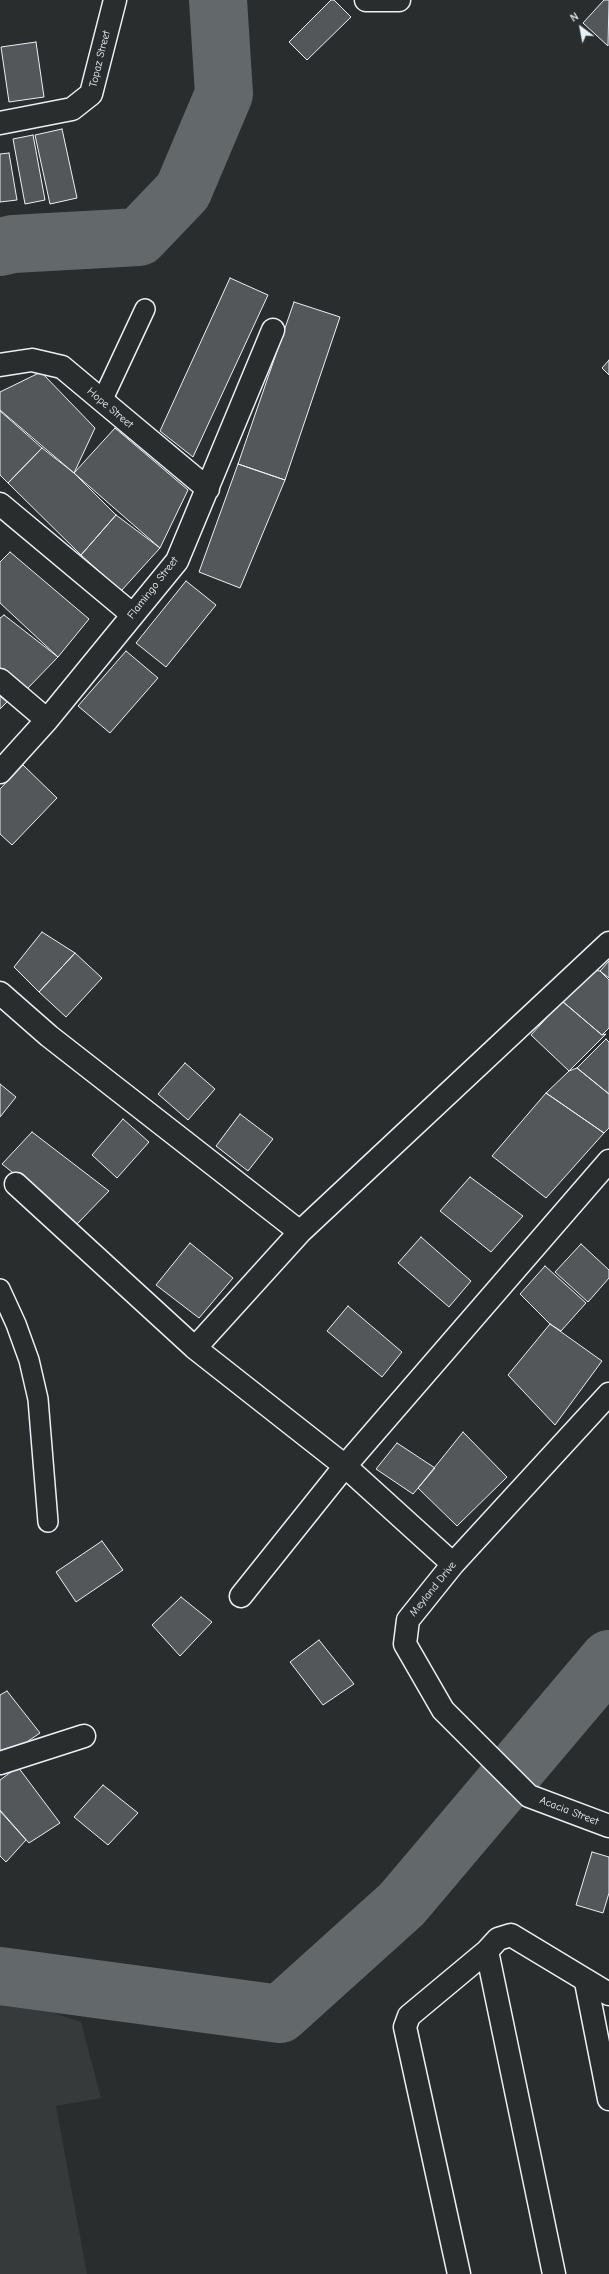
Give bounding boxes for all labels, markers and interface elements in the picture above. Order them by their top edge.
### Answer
north arrow [561,8,601,48]
text: N [568,10,581,25]
street label: Topaz Street [87,29,113,89]
street label: Hope Street [84,385,136,431]
street label: Flamingo Street [125,554,181,622]
street label: Meyland Drive [407,1559,459,1619]
street label: Acacia Street [538,1794,600,1828]

